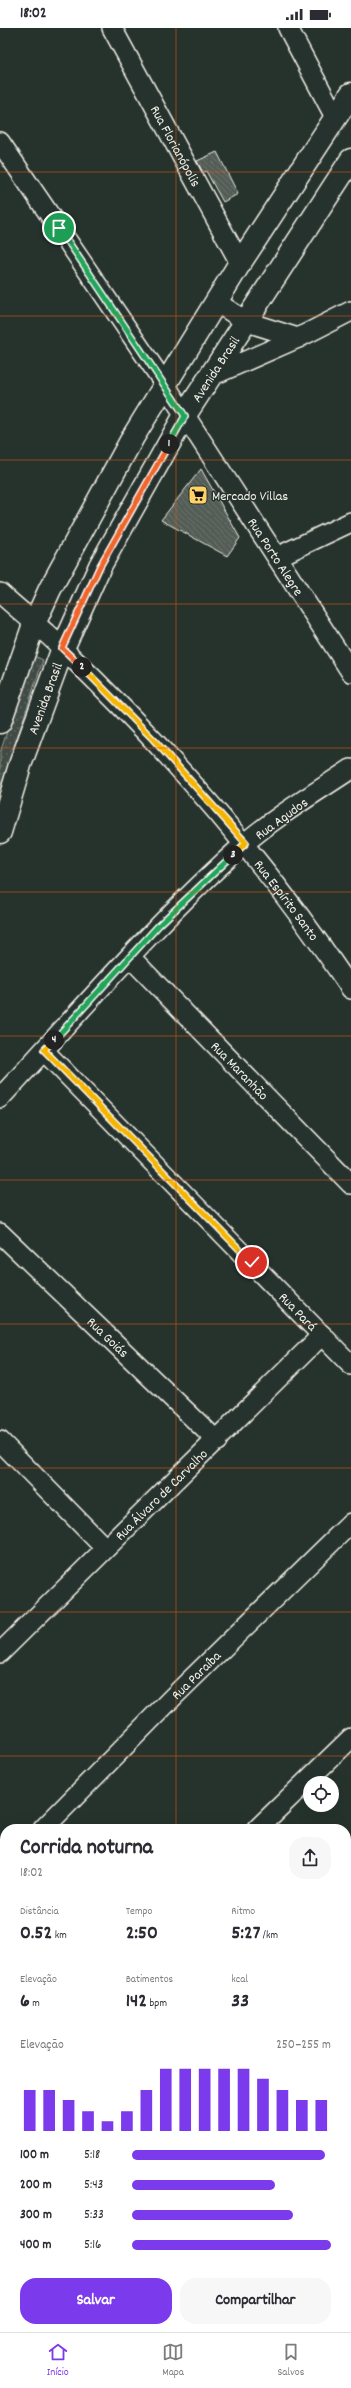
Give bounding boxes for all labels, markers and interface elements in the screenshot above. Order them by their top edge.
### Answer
text: 18:02 [20,3,47,25]
street label: Rua Florianópolis [144,102,205,191]
pin [42,211,76,245]
icon: arrive [48,217,70,239]
street label: Avenida Brasil [188,332,246,407]
pin: 1 [159,434,179,454]
text: 1 [168,436,170,452]
supermarket icon: Mercado Villas [187,484,209,506]
place label: Mercado Villas [212,487,288,507]
street label: Rua Porto Alegre [242,514,307,601]
pin: 2 [72,657,92,677]
text: 2 [80,659,84,675]
street label: Avenida Brasil [24,660,69,738]
street label: Rua Agudos [252,794,313,846]
pin: 3 [223,845,243,865]
text: 3 [231,847,235,863]
street label: Rua Espírito Santo [248,856,323,946]
pin: 4 [44,1030,64,1050]
text: 4 [52,1032,56,1048]
street label: Rua Maranhão [205,1038,272,1106]
pin [235,1245,269,1279]
icon: check [241,1251,263,1273]
street label: Rua Pará [273,1289,321,1337]
street label: Rua Goiás [81,1313,132,1363]
street label: Rua Álvaro de Carvalho [111,1445,213,1546]
street label: Rua Paraíba [168,1647,227,1705]
map controls [303,1776,339,1812]
button: locate [303,1776,339,1812]
text: Corrida noturna [20,1833,153,1864]
button: share [289,1837,331,1879]
text: 18:02 [20,1864,43,1883]
text: Distância [20,1904,59,1920]
text: Tempo [126,1904,152,1920]
text: Ritmo [231,1904,255,1920]
text: 0.52 [20,1920,52,1948]
text: 2:50 [126,1920,158,1948]
text: 5:27 [231,1920,260,1948]
text: km [52,1928,67,1944]
text: /km [260,1928,278,1944]
text: Elevação [20,1972,57,1988]
text: Batimentos [126,1972,173,1988]
text: kcal [231,1972,248,1988]
text: 6 [20,1988,30,2016]
text: 142 [126,1988,147,2016]
text: 33 [231,1988,249,2016]
text: m [30,1996,40,2012]
text: bpm [147,1996,167,2012]
text: Elevação [20,2036,64,2055]
text: 250–255 m [276,2036,331,2055]
text: 100 m [20,2146,49,2165]
text: 5:18 [84,2146,100,2165]
text: 200 m [20,2176,52,2195]
text: 5:43 [84,2176,103,2195]
text: 300 m [20,2206,52,2225]
text: 5:33 [84,2206,104,2225]
text: 400 m [20,2236,51,2255]
text: 5:16 [84,2236,101,2255]
button: Salvar [20,2278,172,2324]
button: Compartilhar [180,2278,331,2324]
tab: Início [47,2341,69,2381]
tab: Mapa [162,2341,184,2381]
tab: Salvos [278,2341,304,2381]

